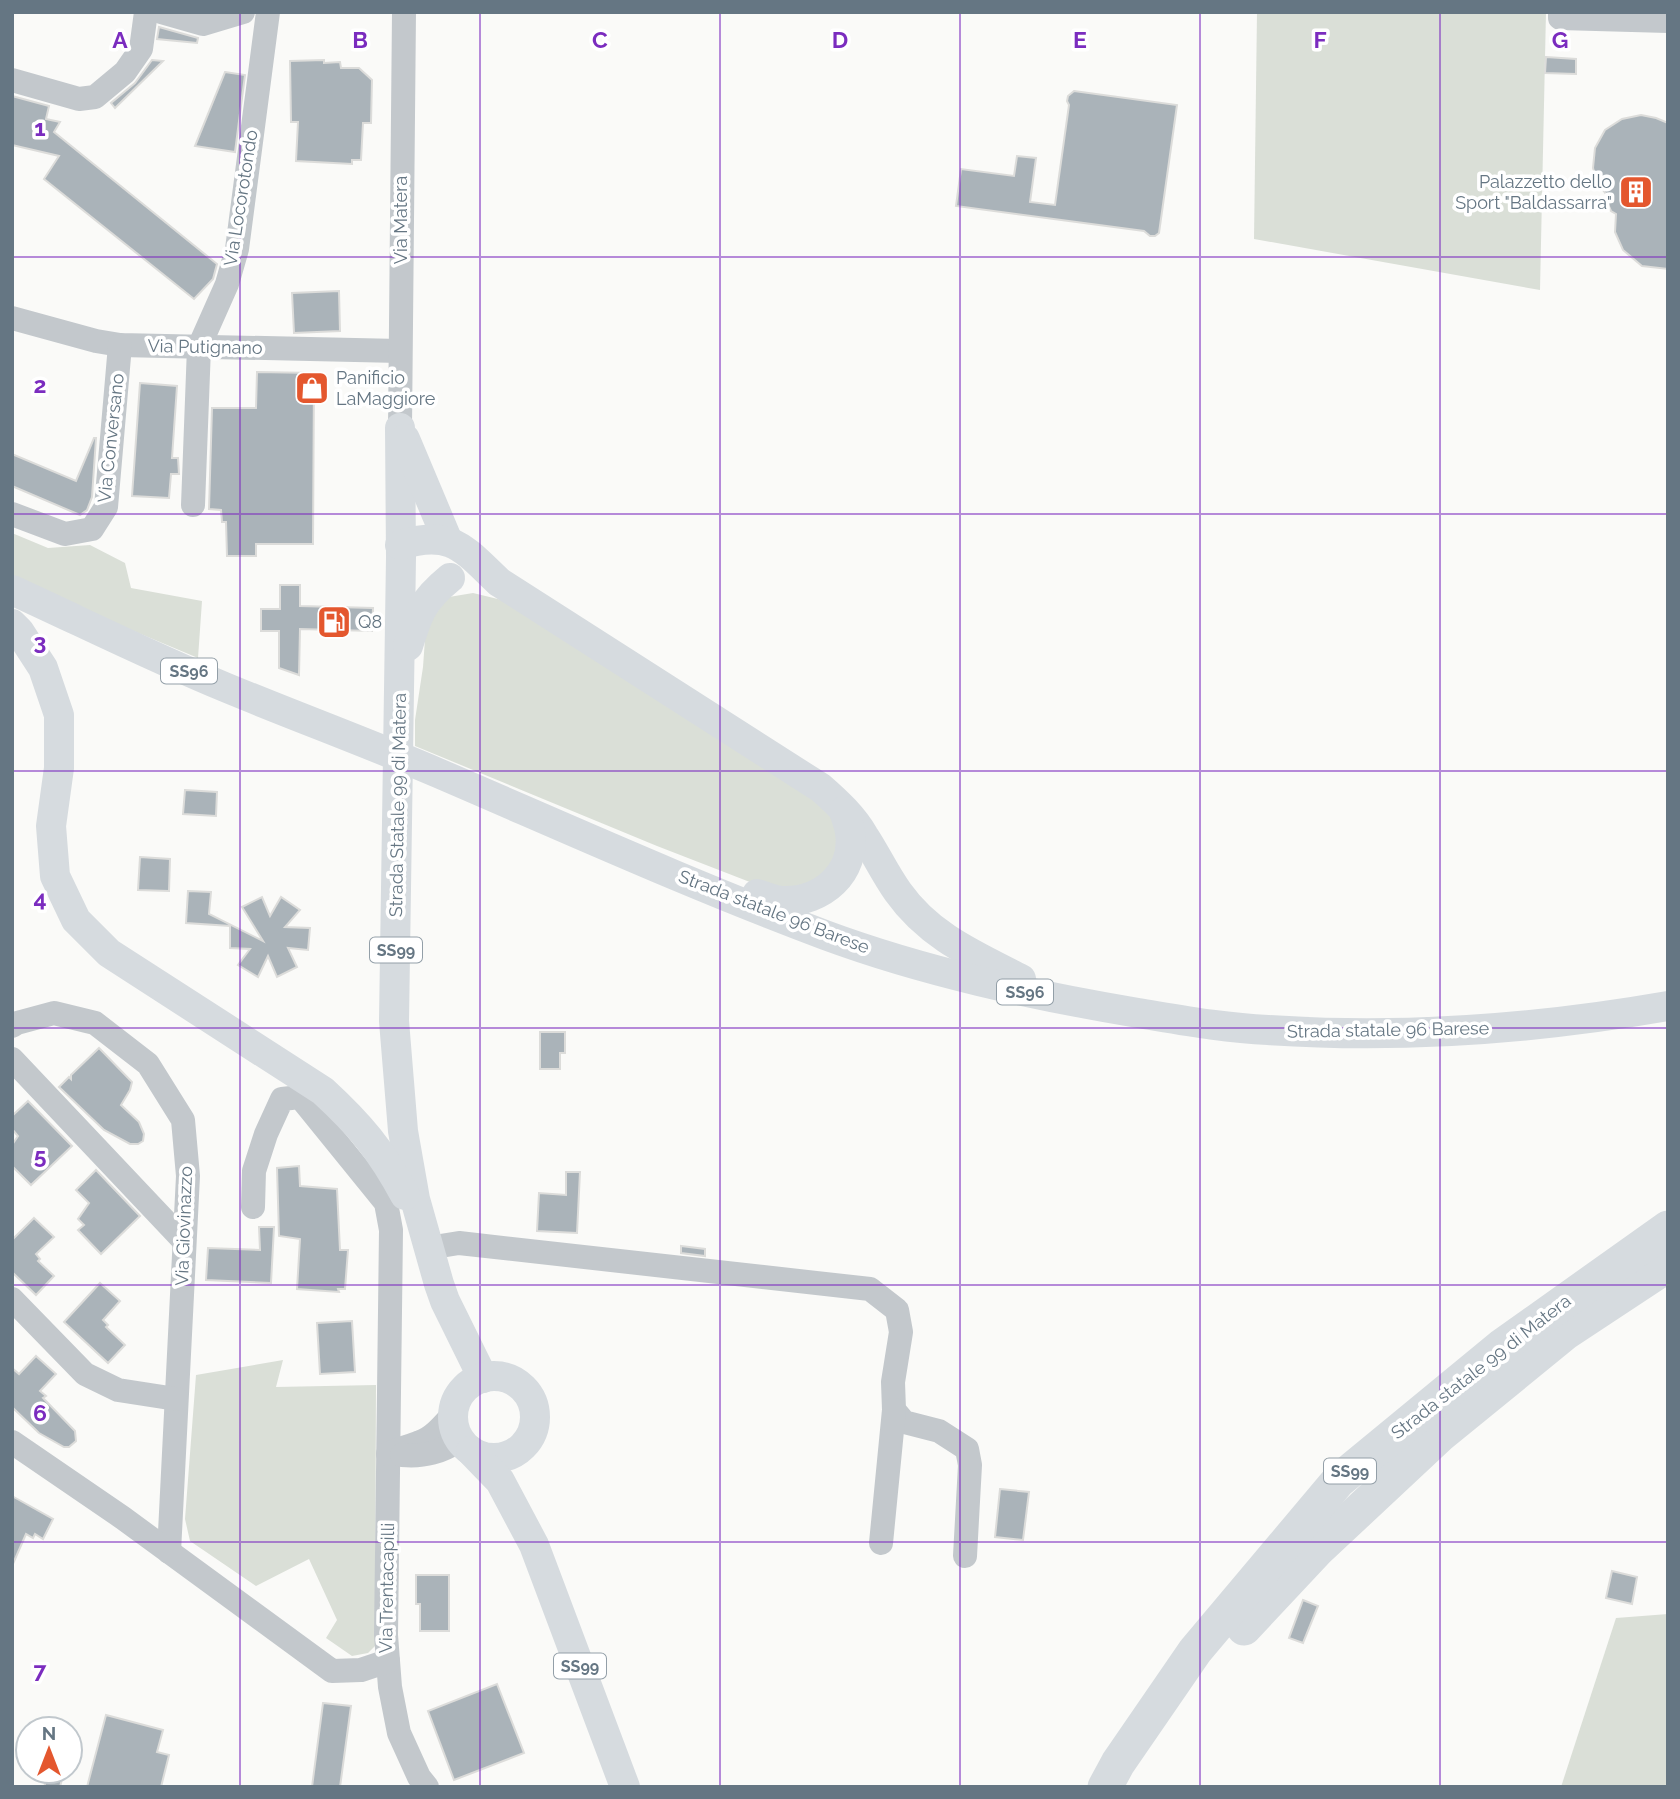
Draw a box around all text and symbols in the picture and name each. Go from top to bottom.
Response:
text: A [112,26,128,53]
text: B [352,26,368,53]
text: C [592,26,608,53]
text: D [832,26,848,53]
text: E [1073,26,1087,53]
text: F [1313,26,1327,53]
text: G [1552,26,1568,53]
text: 1 [34,114,46,141]
street label: Via Locorotondo [219,128,262,268]
place label: Palazzetto dello Sport "Baldassarra" [1455,171,1612,213]
building icon: Palazzetto dello Sport "Baldassarra" [1617,173,1655,211]
street label: Via Matera [390,176,411,264]
street label: Via Putignano [147,335,263,358]
place label: Panificio LaMaggiore [336,367,436,409]
shop icon: Panificio LaMaggiore [293,369,331,407]
text: 2 [34,371,46,398]
street label: Via Conversano [93,372,128,504]
fuel station icon: Q8 [315,603,353,641]
place label: Q8 [358,611,382,632]
text: 3 [34,628,46,655]
road number: SS96 [161,658,217,684]
street label: Strada Statale 99 di Matera [385,693,410,917]
street label: Strada statale 96 Barese [676,865,873,958]
text: 4 [33,885,47,912]
road number: SS99 [370,938,422,962]
road number: SS96 [997,980,1053,1004]
street label: Strada statale 96 Barese [1287,1017,1490,1042]
text: 5 [34,1142,47,1169]
street label: Via Giovinazzo [171,1165,196,1286]
street label: Strada statale 99 di Matera [1387,1290,1575,1443]
text: 6 [33,1399,47,1426]
road number: SS99 [1324,1458,1376,1484]
street label: Via Trentacapilli [375,1522,398,1654]
road number: SS99 [554,1654,606,1678]
text: 7 [34,1656,47,1683]
north arrow [14,1715,84,1785]
text: N [42,1722,56,1744]

